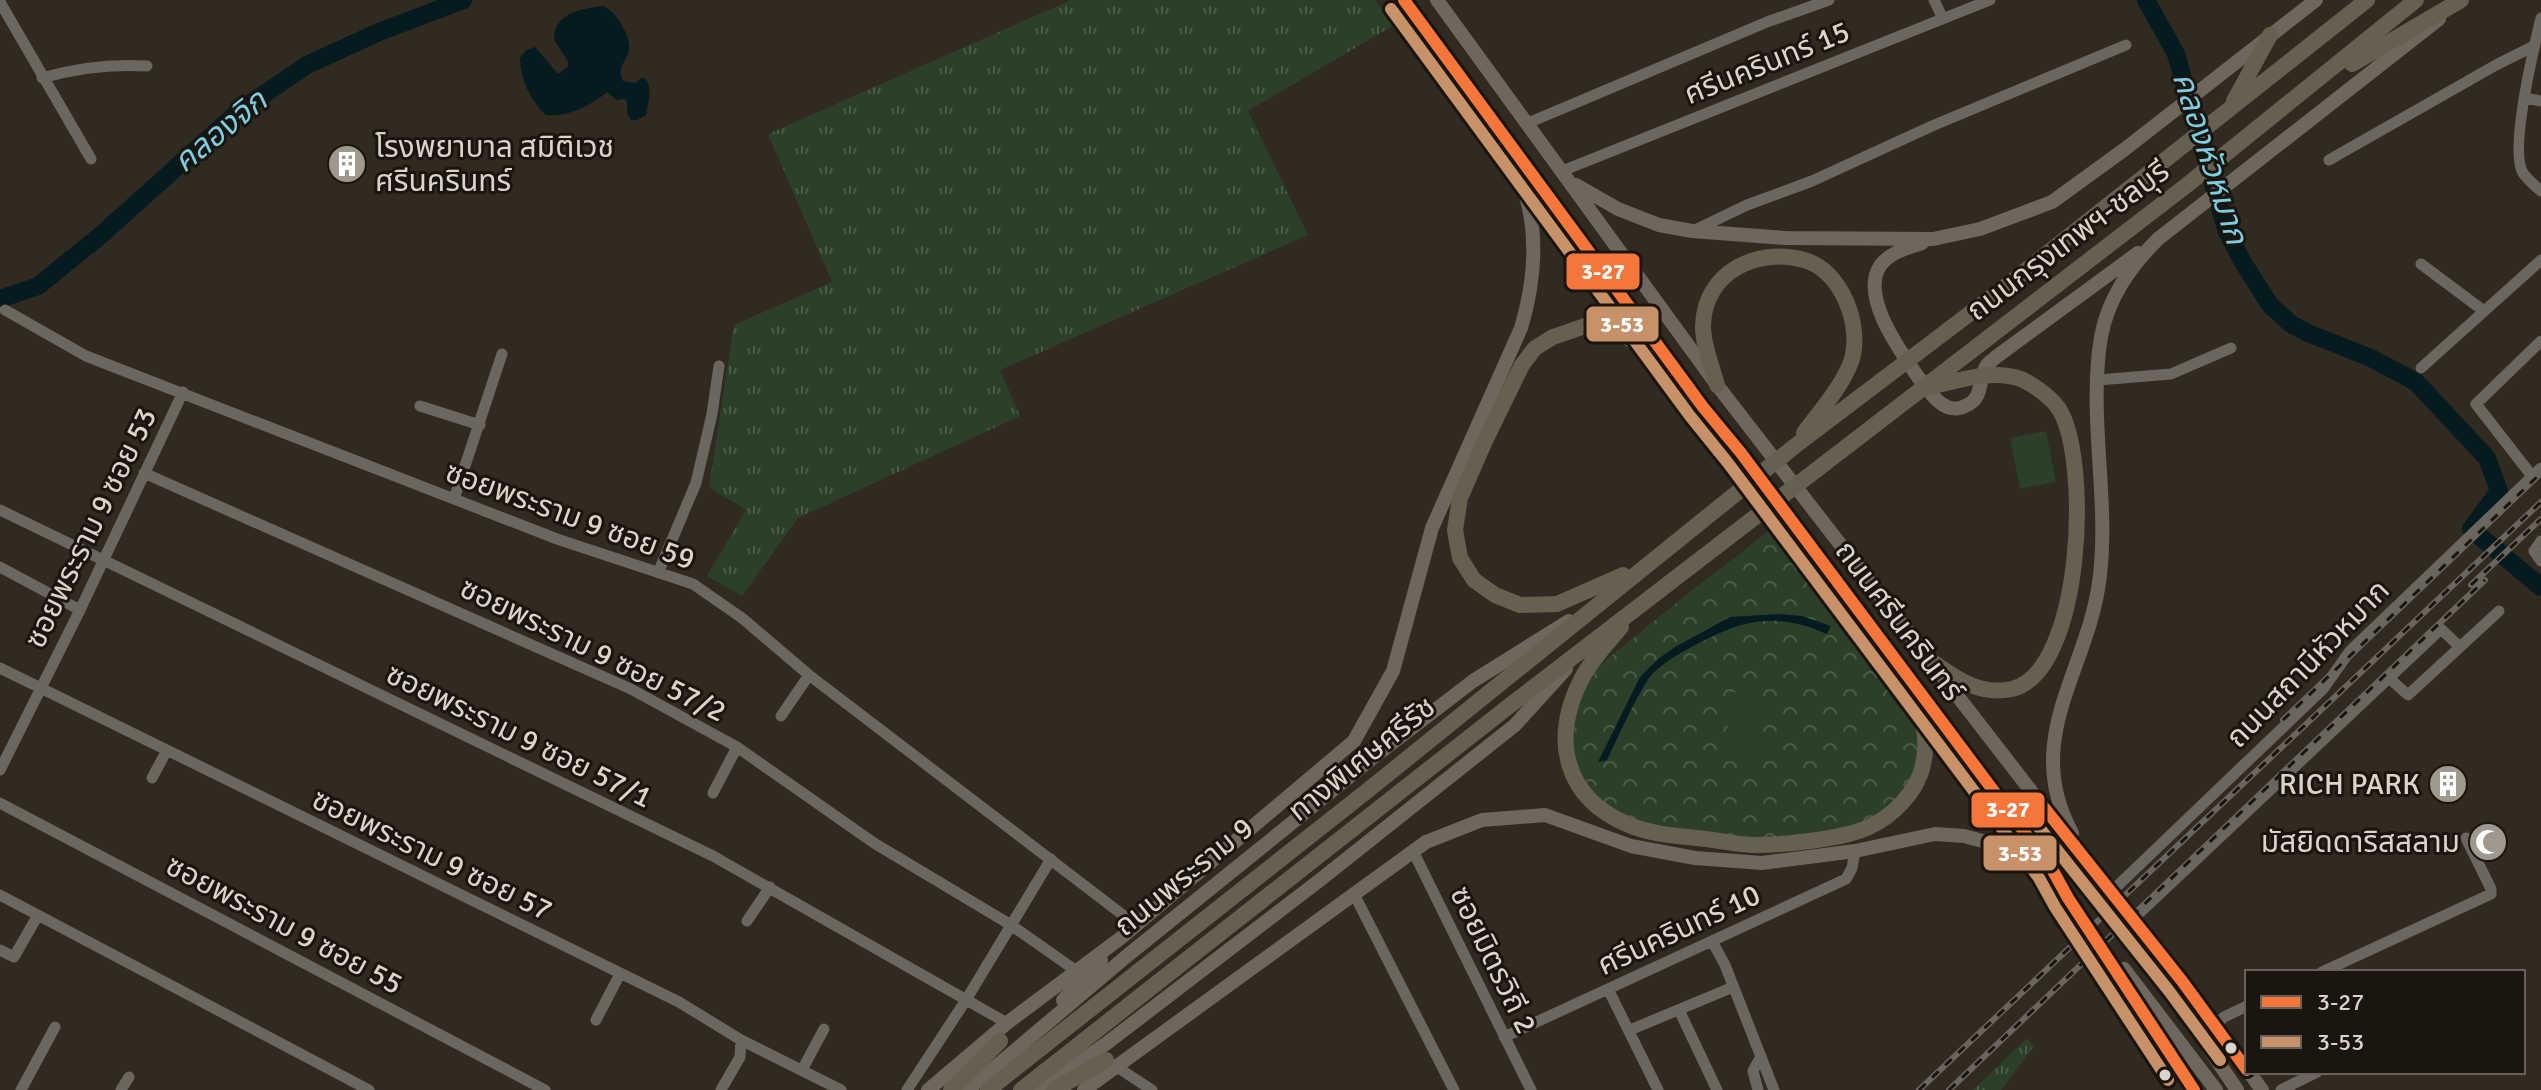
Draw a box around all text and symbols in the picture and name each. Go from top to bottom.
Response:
street label: ศรีนครินทร์ 15 [1679,13,1855,113]
water label: คลองหัวหมาก [2164,67,2257,251]
water label: คลองจิก [165,80,276,181]
place label: โรงพยาบาล สมิติเวช ศรีนครินทร์ [375,129,614,200]
building icon: โรงพยาบาล สมิติเวช ศรีนครินทร์ [326,143,368,185]
street label: ถนนกรุงเทพฯ-ชลบุรี [1959,153,2177,329]
line badge: 3-27 [1565,252,1641,291]
text: 3-27 [1581,258,1625,285]
line badge: 3-53 [1585,305,1660,343]
text: 3-53 [1600,311,1644,338]
street label: ซอยพระราม 9 ซอย 53 [17,402,165,654]
street label: ซอยพระราม 9 ซอย 59 [440,454,700,578]
street label: ถนนศรีนครินทร์ [1827,534,1972,710]
street label: ซอยพระราม 9 ซอย 57/2 [454,569,732,731]
street label: ถนนสถานีหัวหมาก [2219,572,2397,756]
street label: ซอยพระราม 9 ซอย 57/1 [380,655,658,817]
street label: ทางพิเศษศรีรัช [1281,688,1443,830]
building icon: RICH PARK [2427,763,2469,805]
place label: RICH PARK [2279,766,2420,803]
street label: ซอยพระราม 9 ซอย 57 [306,781,558,929]
line badge: 3-27 [1970,791,2046,829]
text: 3-27 [1986,796,2030,823]
street label: ถนนพระราม 9 [1107,810,1261,944]
mosque icon: มัสยิดดาริสสลาม [2467,821,2509,863]
place label: มัสยิดดาริสสลาม [2261,824,2460,861]
line badge: 3-53 [1982,834,2058,872]
text: 3-53 [1998,840,2042,867]
street label: ซอยพระราม 9 ซอย 55 [159,847,409,1003]
street label: ศรีนครินทร์ 10 [1592,876,1766,984]
street label: ซอยมิตรวิถี 2 [1441,880,1545,1040]
legend [2245,970,2525,1074]
text: 3-27 [2317,987,2364,1017]
text: 3-53 [2317,1027,2364,1057]
unlabelled marker [2223,1040,2239,1056]
unlabelled marker [2157,1067,2173,1083]

